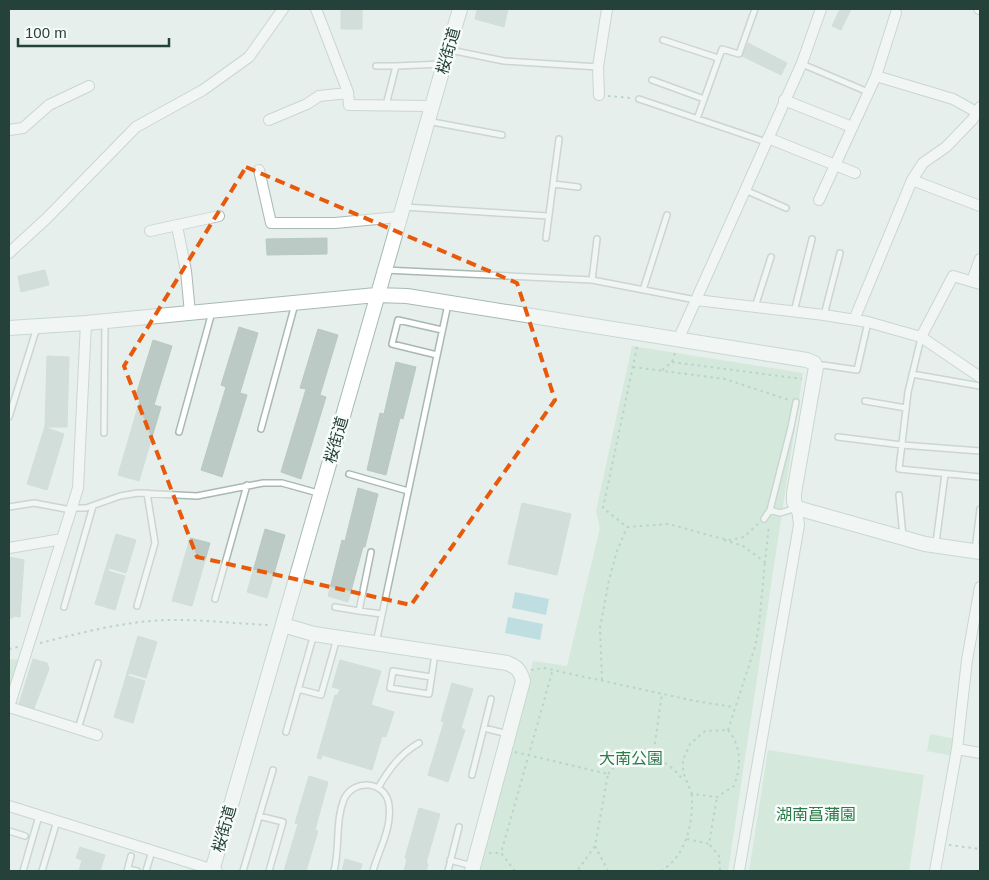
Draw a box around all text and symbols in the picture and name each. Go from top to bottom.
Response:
scale bar [18,15,169,47]
text: 100 m [25,24,67,41]
street label: 桜街道 [433,26,463,76]
street label: 桜街道 [321,415,351,465]
park label: 大南公園 [599,750,663,767]
street label: 桜街道 [209,804,239,854]
park label: 湖南菖蒲園 [776,806,856,823]

